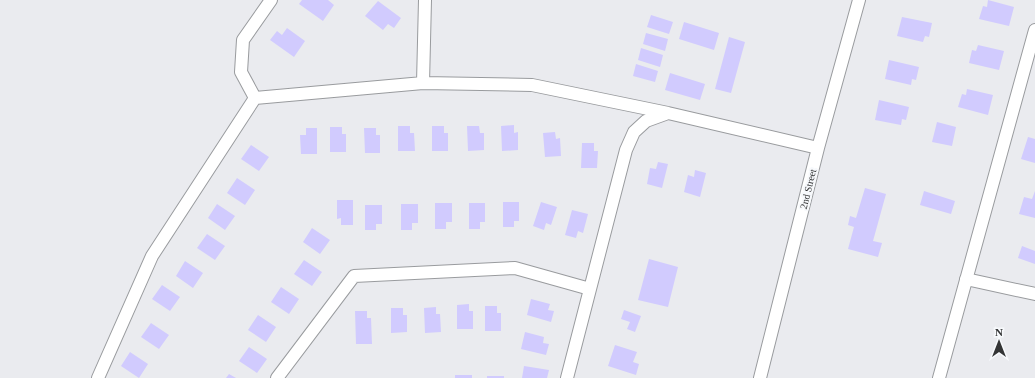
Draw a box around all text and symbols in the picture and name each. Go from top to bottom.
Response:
street label: 2nd Street [798,168,818,210]
north arrow [979,322,1019,362]
text: N [995,326,1003,338]

